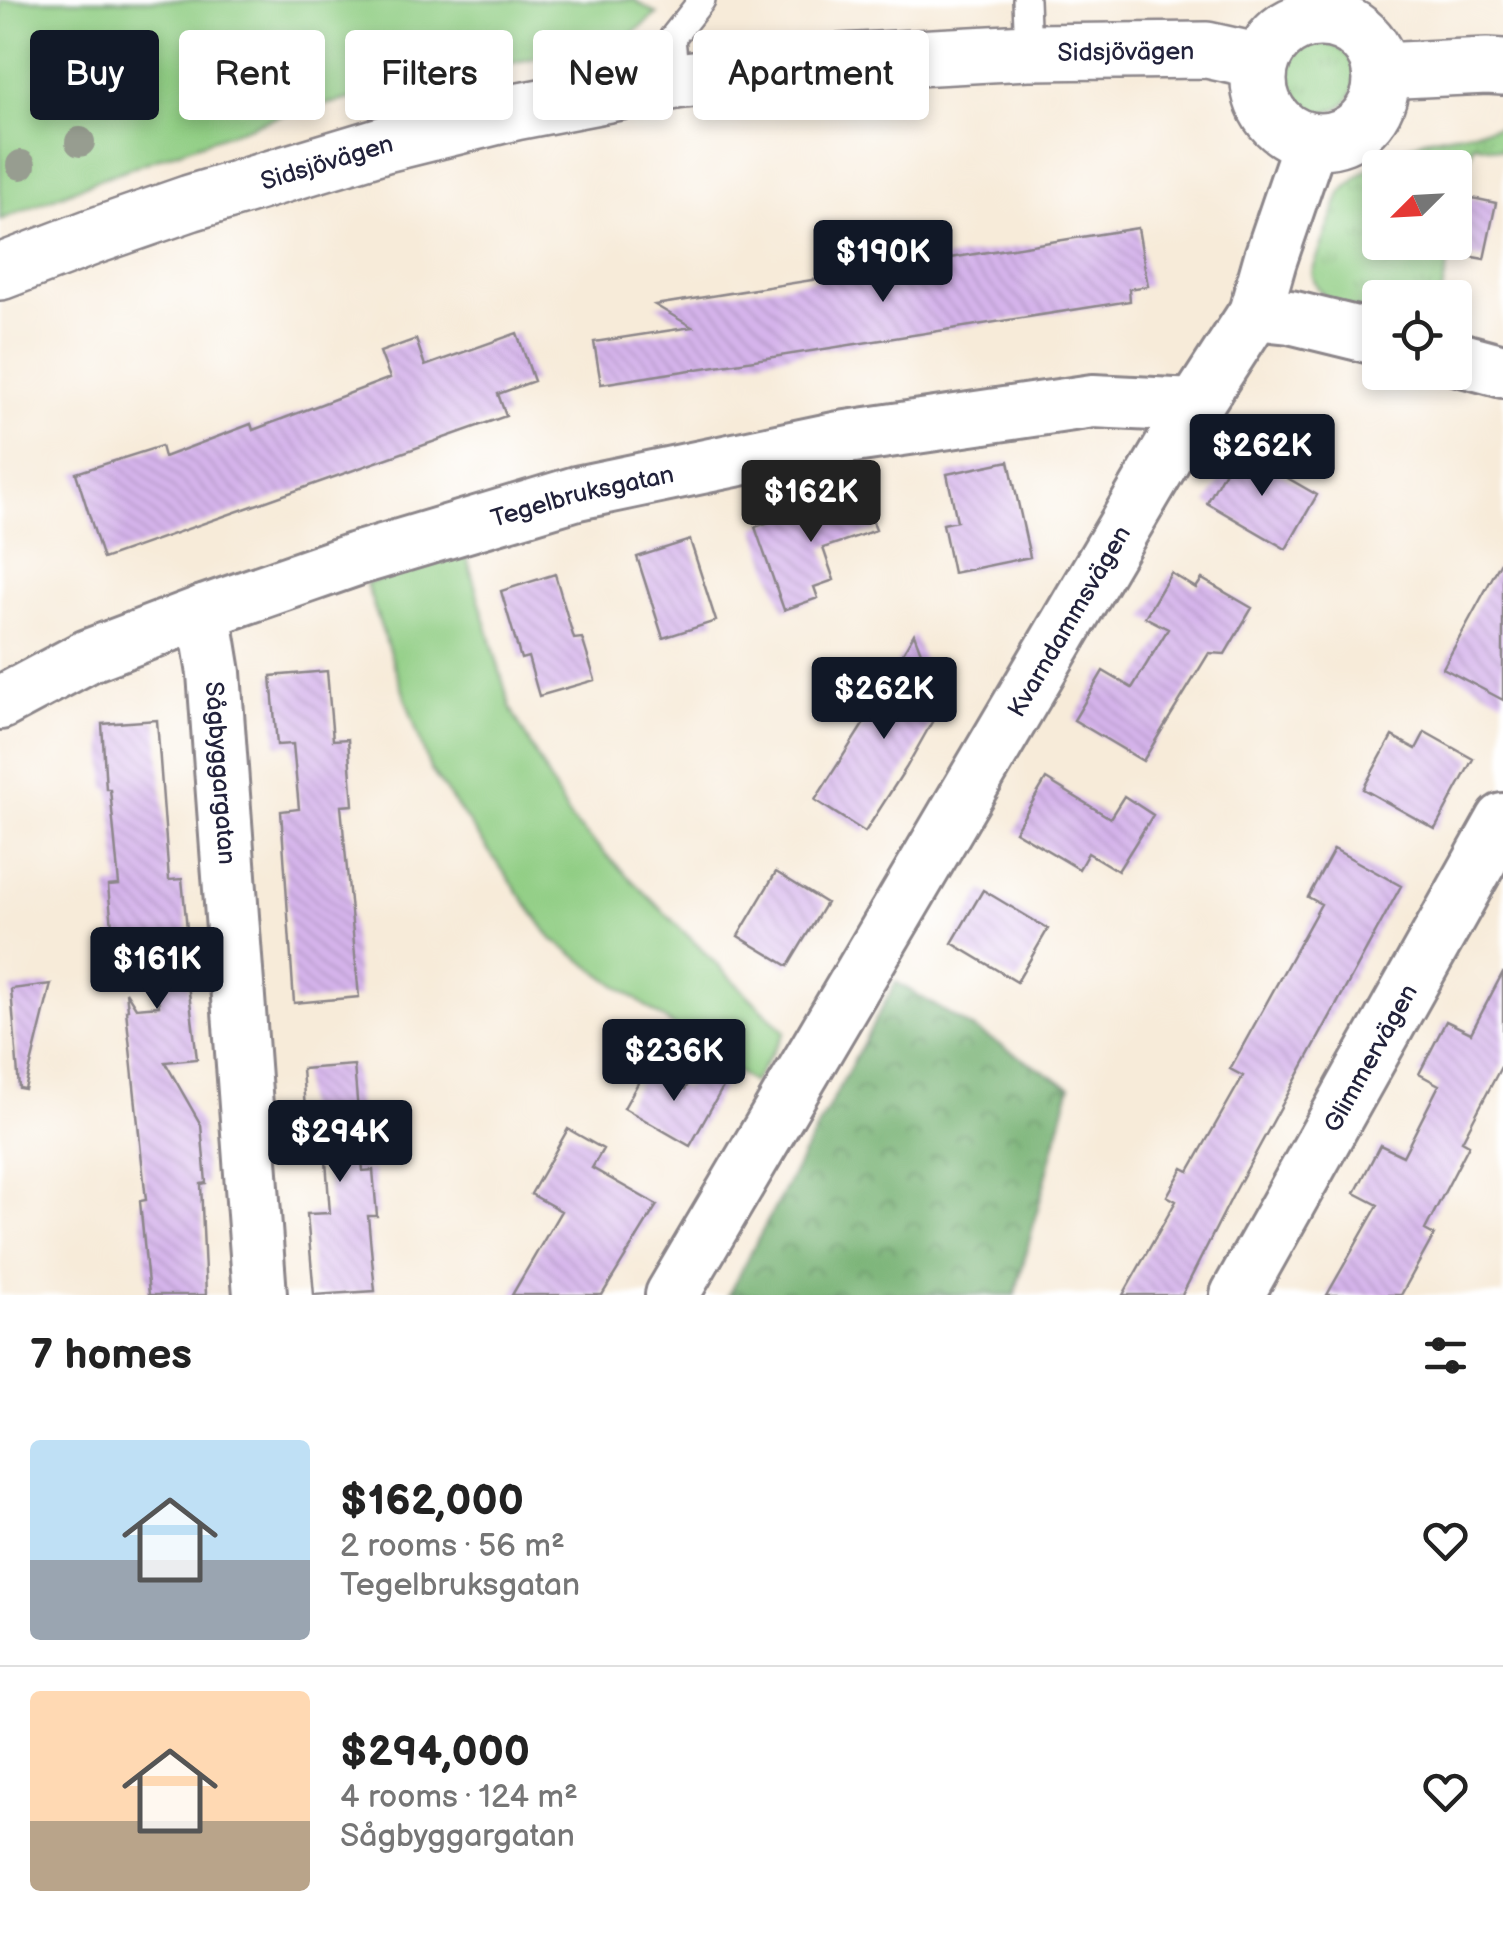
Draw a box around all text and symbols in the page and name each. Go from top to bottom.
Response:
chip: Buy [30,30,159,120]
chip: Rent [179,30,325,120]
chip: Filters [345,30,513,120]
chip: New [533,30,673,120]
chip: Apartment [693,30,929,120]
street label: Sidsjövägen [1057,36,1195,69]
street label: Sidsjövägen [257,129,396,198]
north arrow [1362,150,1472,260]
map controls [1362,150,1472,390]
pin: $190K [813,220,953,305]
text: $190K [835,233,931,272]
button: locate [1362,280,1472,390]
pin: $262K [1192,414,1332,499]
text: $262K [1212,427,1312,466]
street label: Tegelbruksgatan [487,459,677,535]
pin: $162K [741,460,881,545]
text: $162K [764,473,858,512]
street label: Kvarndammsvägen [1002,520,1138,723]
pin: $262K [814,657,954,742]
text: $262K [834,670,934,709]
street label: Sågbyggargatan [198,680,242,866]
pin: $161K [87,927,227,1012]
text: $161K [112,940,202,979]
street label: Glimmervägen [1317,979,1425,1138]
pin: $236K [604,1019,744,1104]
text: $236K [624,1032,724,1071]
pin: $294K [270,1100,410,1185]
text: $294K [290,1113,390,1152]
icon: filters [1418,1328,1473,1383]
text: 7 homes [30,1330,192,1381]
text: $162,000 [340,1476,524,1527]
icon: home [110,1480,230,1600]
icon: heart [1418,1513,1473,1568]
text: 2 rooms · 56 m² [340,1527,565,1566]
text: Tegelbruksgatan [340,1566,580,1605]
text: $294,000 [340,1727,530,1778]
icon: home [110,1731,230,1851]
icon: heart [1418,1764,1473,1819]
text: 4 rooms · 124 m² [340,1778,578,1817]
text: Sågbyggargatan [340,1817,575,1856]

